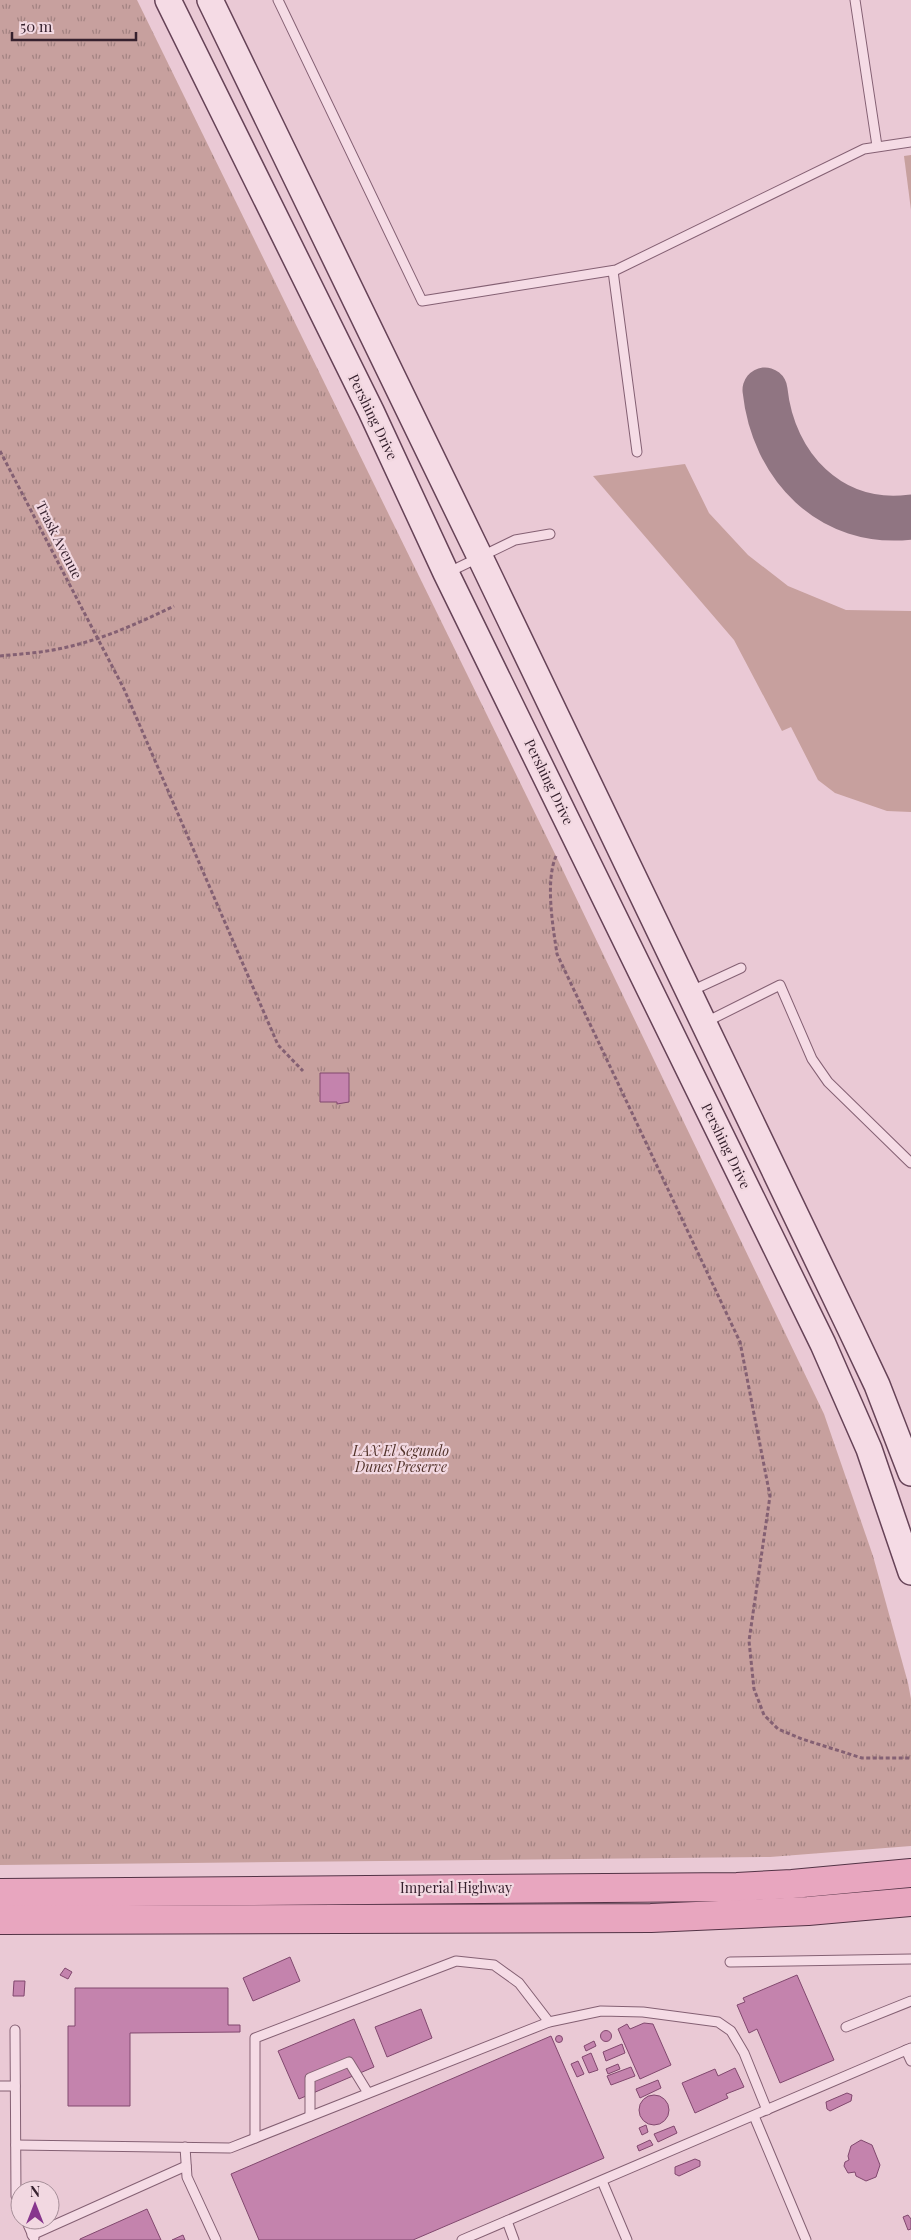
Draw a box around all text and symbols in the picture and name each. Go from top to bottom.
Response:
scale bar [12,10,136,42]
text: 50 m [20,16,53,36]
street label: Pershing Drive [344,371,402,463]
street label: Trask Avenue [32,498,87,582]
street label: Pershing Drive [520,736,578,828]
street label: Pershing Drive [697,1100,755,1192]
park label: LAX El Segundo Dunes Preserve [352,1441,449,1476]
street label: Imperial Highway [400,1878,512,1897]
north arrow [10,2180,60,2230]
text: N [30,2182,40,2201]

